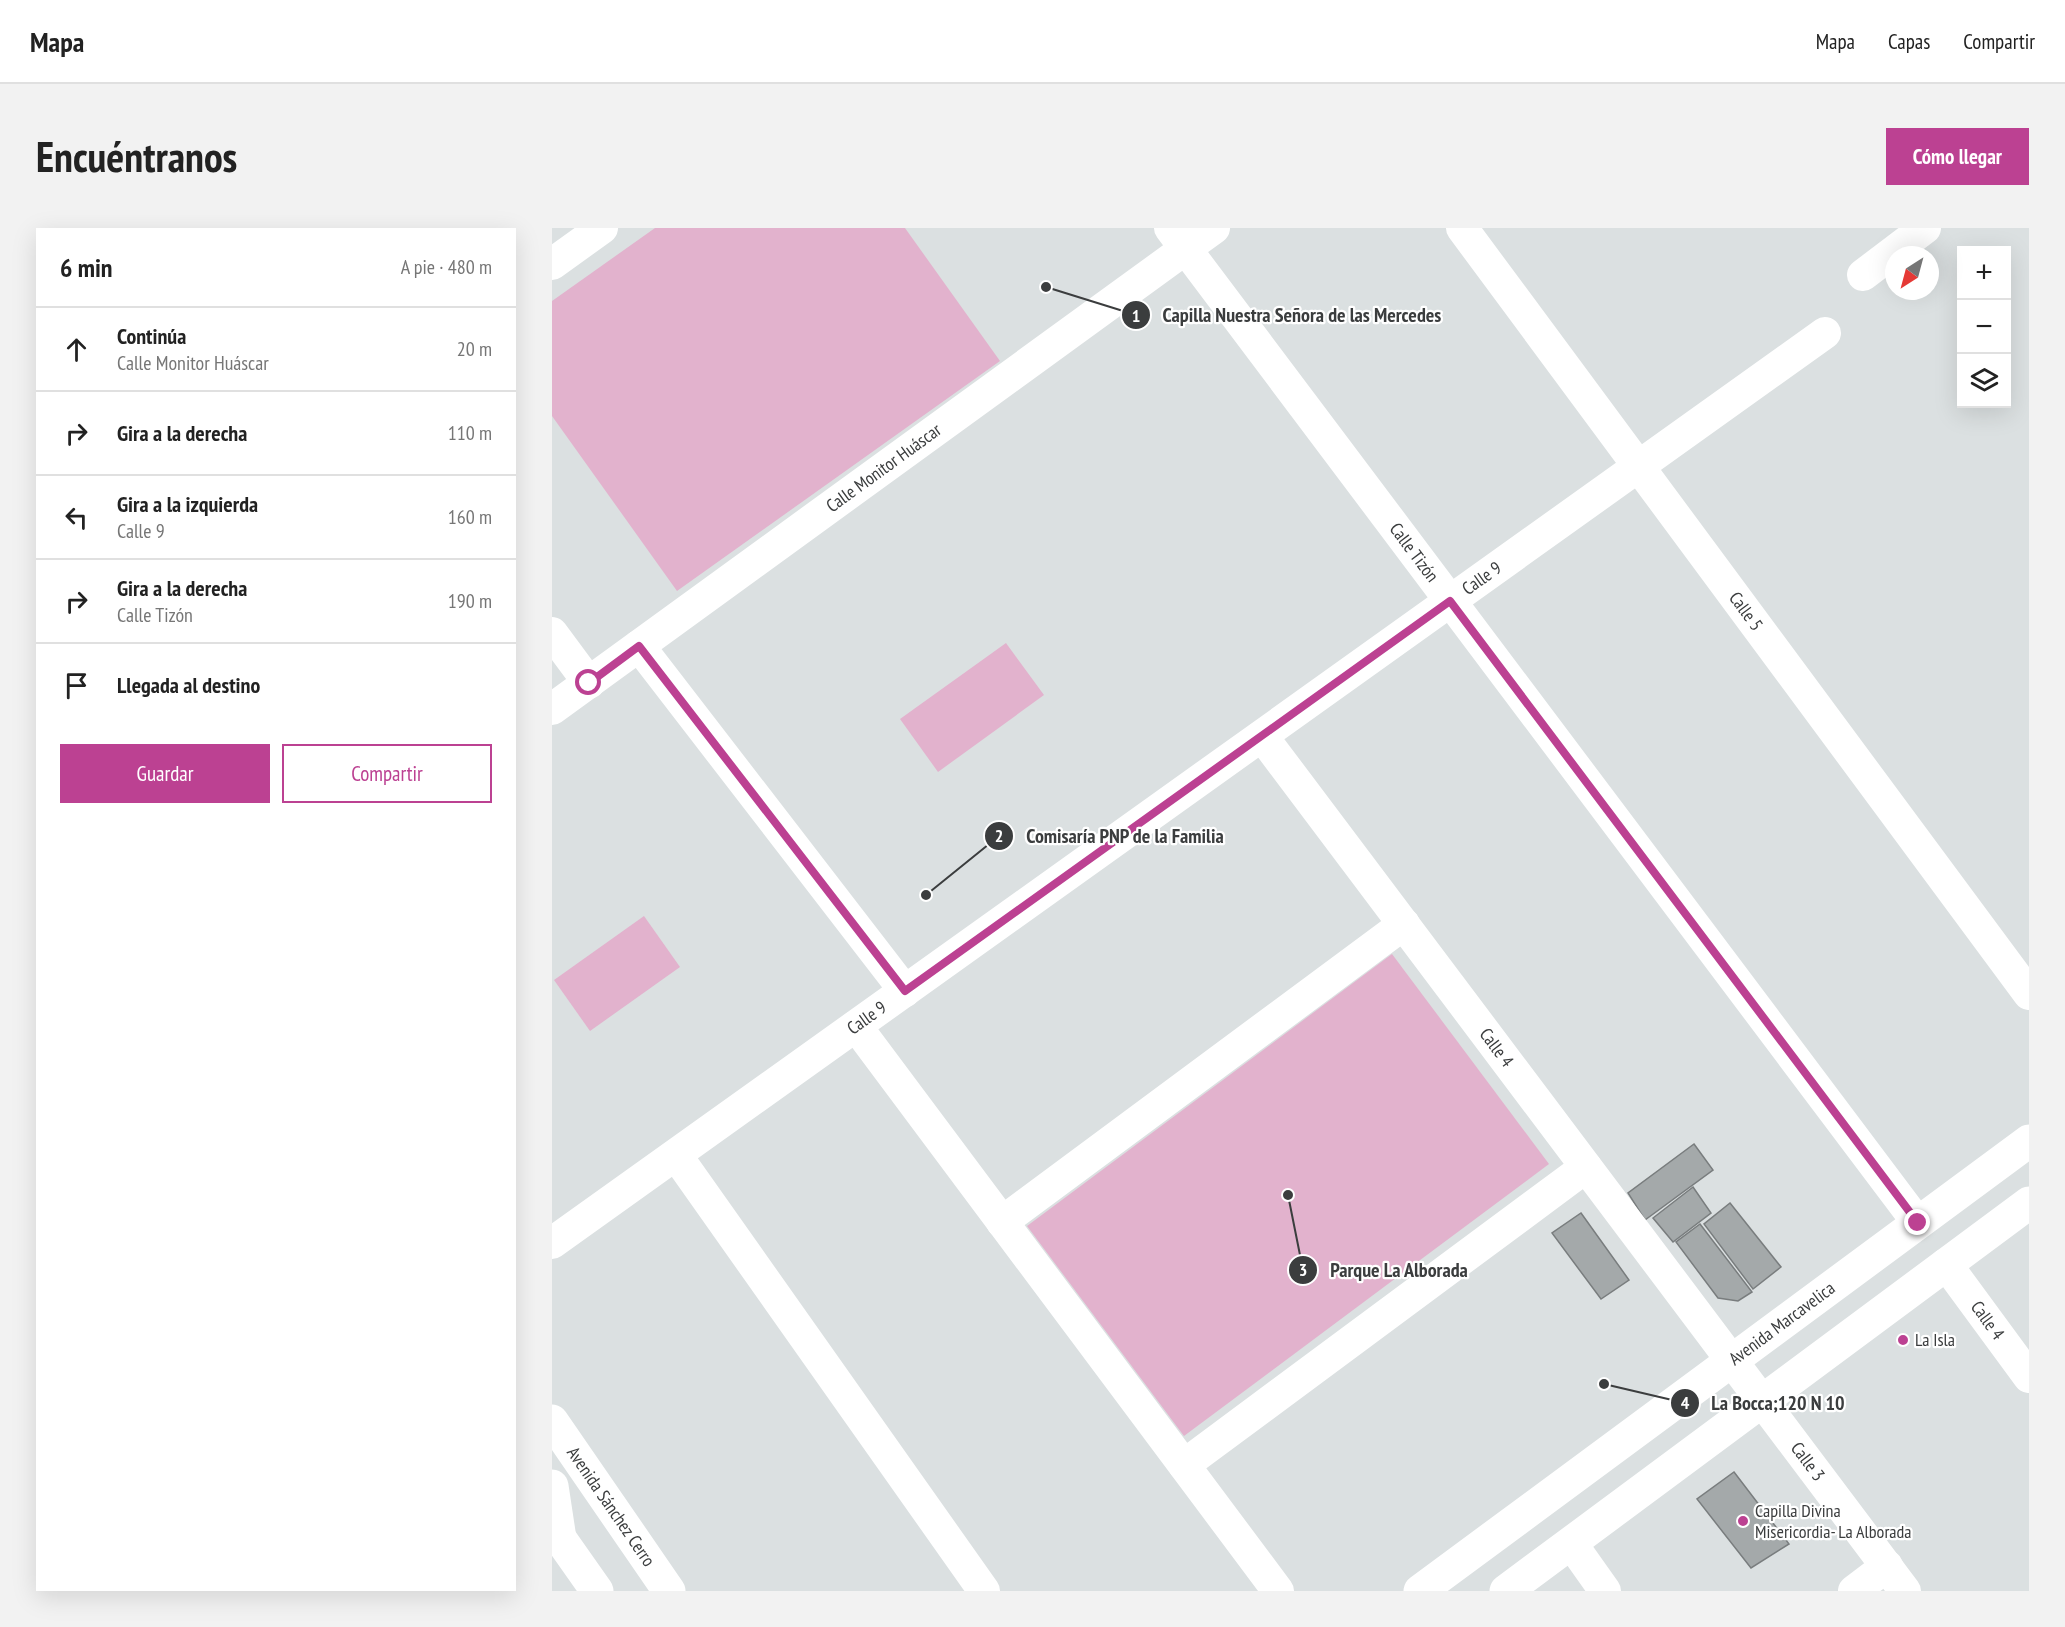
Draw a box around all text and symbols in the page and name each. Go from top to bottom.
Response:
text: Mapa [30,23,84,60]
text: Mapa [1816,28,1855,55]
text: Capas [1888,28,1930,55]
text: Compartir [1963,28,2035,55]
button: Cómo llegar [1886,128,2029,185]
text: Encuéntranos [36,129,237,184]
north arrow [1885,246,1939,300]
map controls [1957,246,2011,408]
button: + [1957,246,2011,300]
text: 6 min [60,251,113,284]
text: A pie · 480 m [401,254,492,280]
callout: Capilla Nuestra Señora de las Mercedes [1121,296,1454,334]
button: − [1957,300,2011,354]
text: Capilla Nuestra Señora de las Mercedes [1163,302,1441,328]
text: 1 [1132,304,1140,327]
text: Continúa [117,322,186,350]
icon: ahead [60,333,93,366]
text: 20 m [457,336,492,362]
text: Calle Monitor Huáscar [117,350,269,376]
button: layers [1957,354,2011,408]
icon: right [60,417,93,450]
street label: Calle Monitor Huáscar [821,418,945,517]
text: Gira a la derecha [117,419,247,447]
text: 110 m [448,420,492,446]
text: Gira a la izquierda [117,490,258,518]
icon: left [60,501,93,534]
text: 160 m [448,504,492,530]
text: Calle 9 [117,518,165,544]
street label: Calle Tizón [1385,518,1444,586]
street label: Calle 9 [1457,556,1506,600]
text: Gira a la derecha [117,574,247,602]
icon: right [60,585,93,618]
street label: Calle 5 [1724,587,1768,635]
text: 190 m [448,588,492,614]
text: Calle Tizón [117,602,193,628]
icon: arrive [60,669,93,702]
route start [575,669,601,695]
text: Llegada al destino [117,671,260,699]
button: Guardar [60,744,270,803]
button: Compartir [282,744,492,803]
callout: Comisaría PNP de la Familia [984,817,1236,855]
text: Comisaría PNP de la Familia [1026,823,1224,849]
text: 2 [995,824,1003,847]
street label: Calle 9 [842,996,891,1039]
street label: Calle 4 [1475,1023,1519,1071]
route end [1904,1209,1930,1235]
callout: Parque La Alborada [1288,1251,1480,1289]
text: Parque La Alborada [1330,1257,1468,1283]
text: 3 [1299,1258,1307,1281]
street label: Avenida Marcavelica [1724,1276,1839,1370]
street label: Calle 4 [1966,1296,2010,1344]
place label: La Isla [1915,1328,1955,1351]
marker: La Isla [1896,1333,1910,1347]
callout: La Bocca;120 N 10 [1670,1384,1857,1422]
text: La Bocca;120 N 10 [1711,1390,1845,1416]
text: 4 [1681,1391,1690,1414]
street label: Calle 3 [1786,1437,1830,1485]
street label: Avenida Sánchez Cerro [562,1442,661,1571]
place label: Capilla Divina Misericordia- La Alborada [1755,1499,1912,1543]
marker: Capilla Divina Misericordia- La Alborada [1736,1514,1750,1528]

